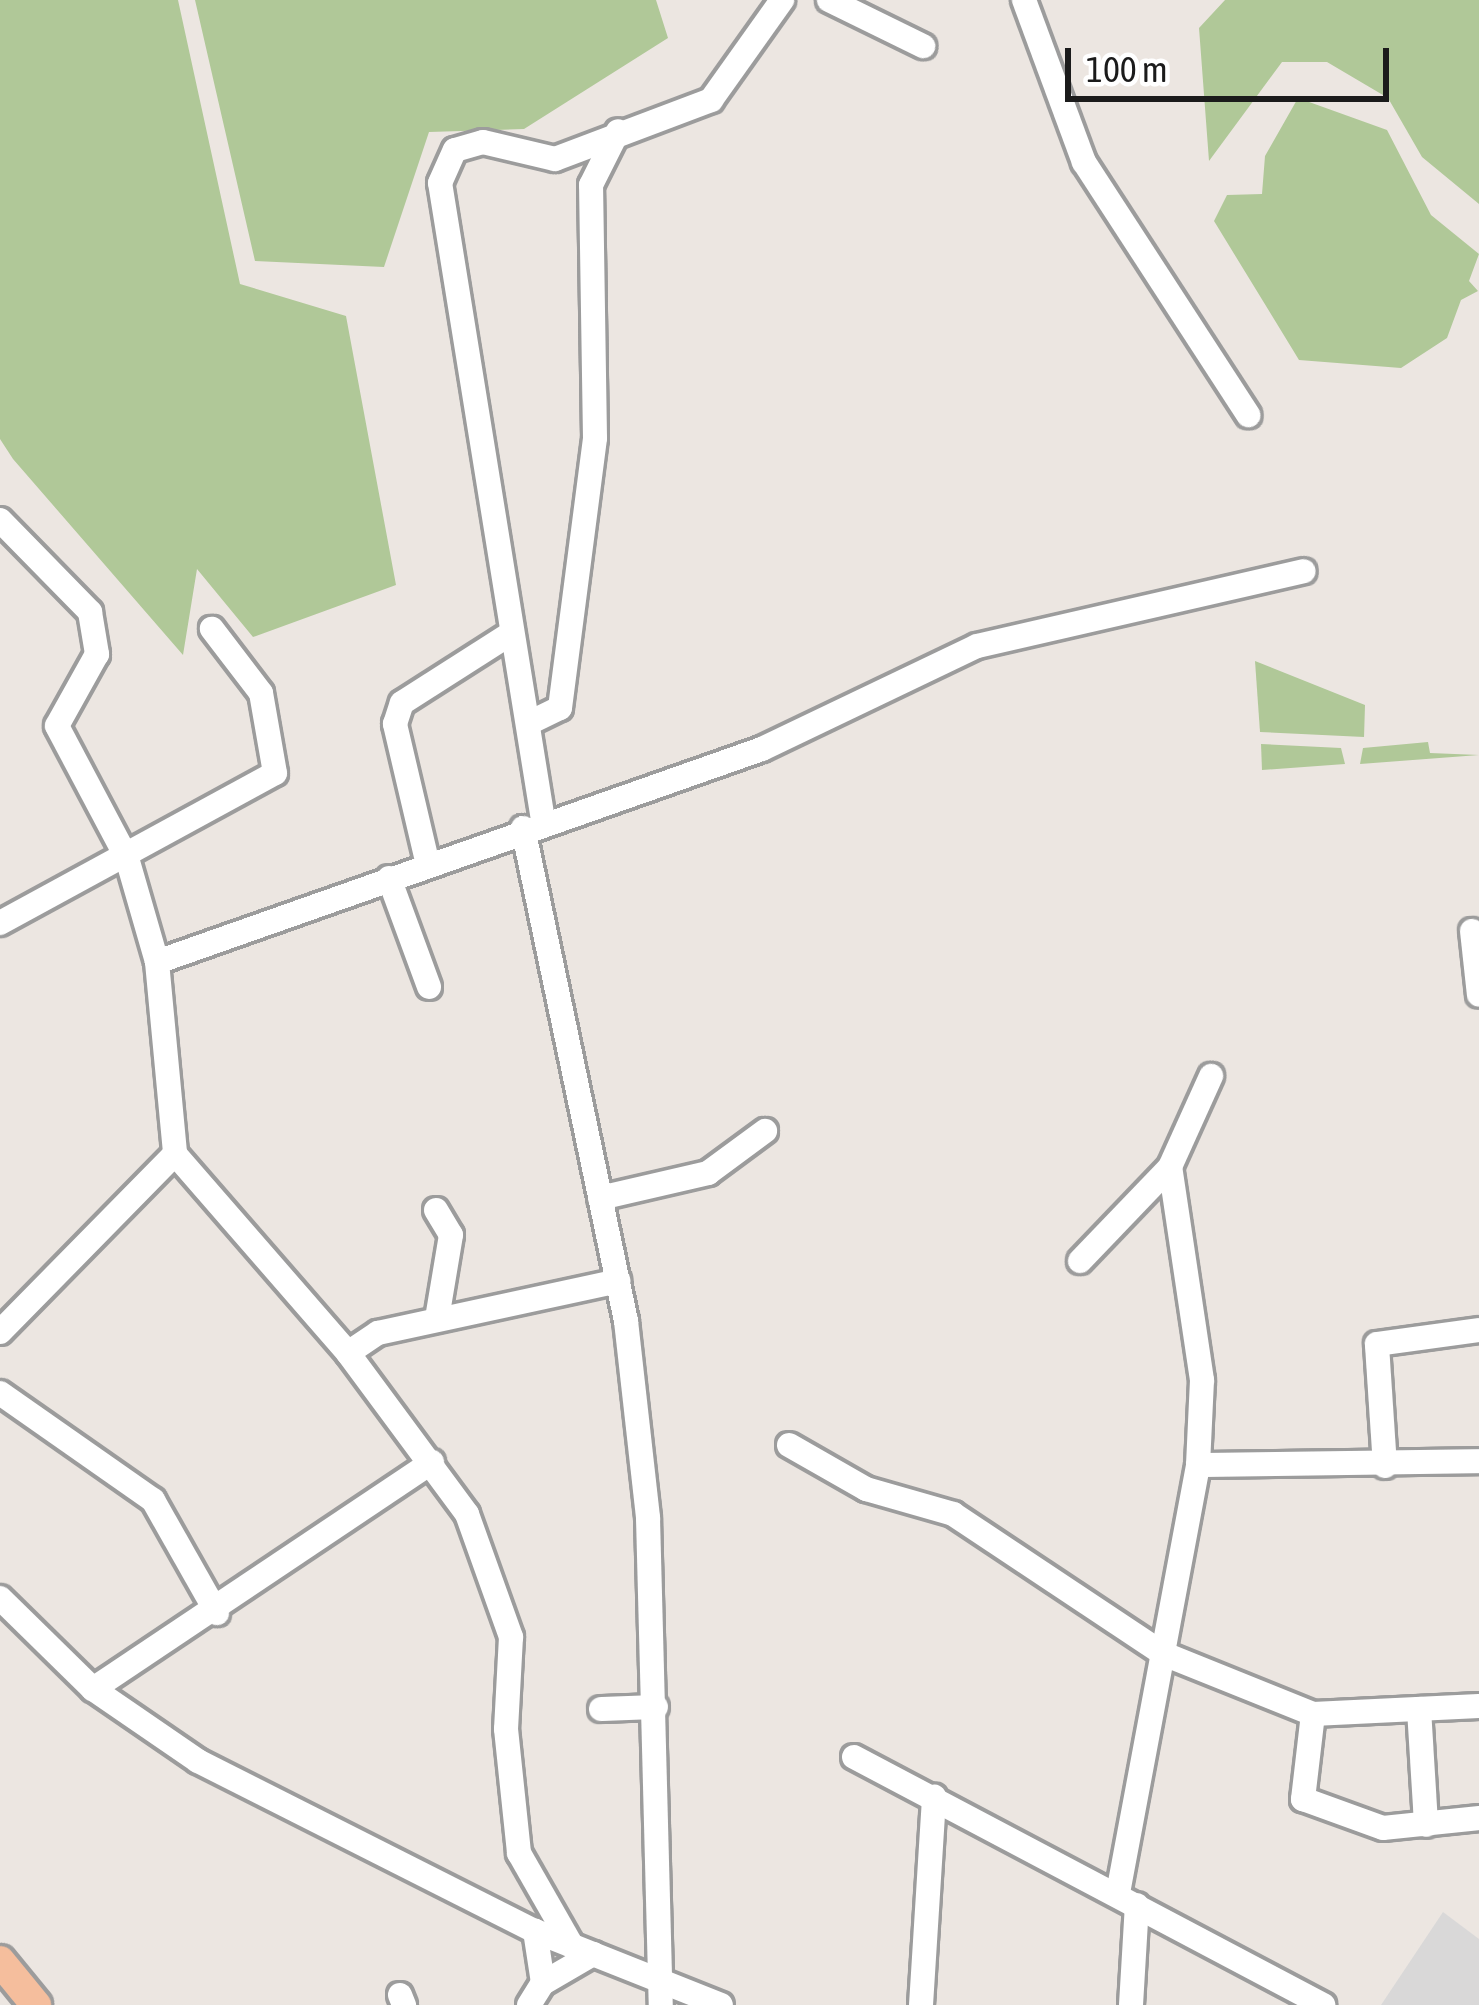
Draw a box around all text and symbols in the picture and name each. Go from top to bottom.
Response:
scale bar [1071,24,1395,98]
text: 100 m [1086,48,1168,90]

